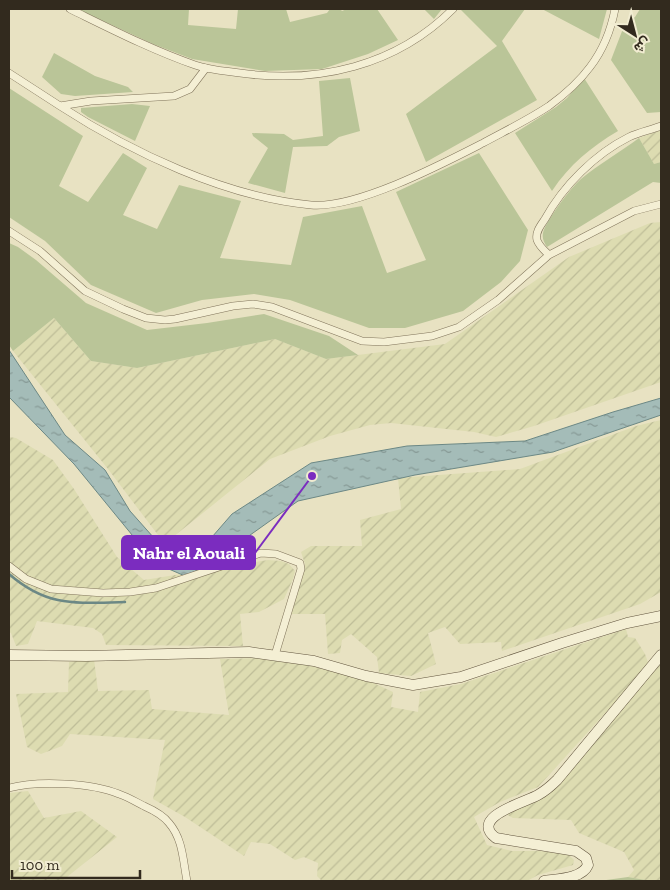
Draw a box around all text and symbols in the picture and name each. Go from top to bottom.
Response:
north arrow [610,10,660,60]
text: ش [630,33,654,57]
callout: Nahr el Aouali [122,536,255,569]
text: Nahr el Aouali [133,542,246,564]
scale bar [12,848,140,880]
text: 100 m [20,856,59,874]

